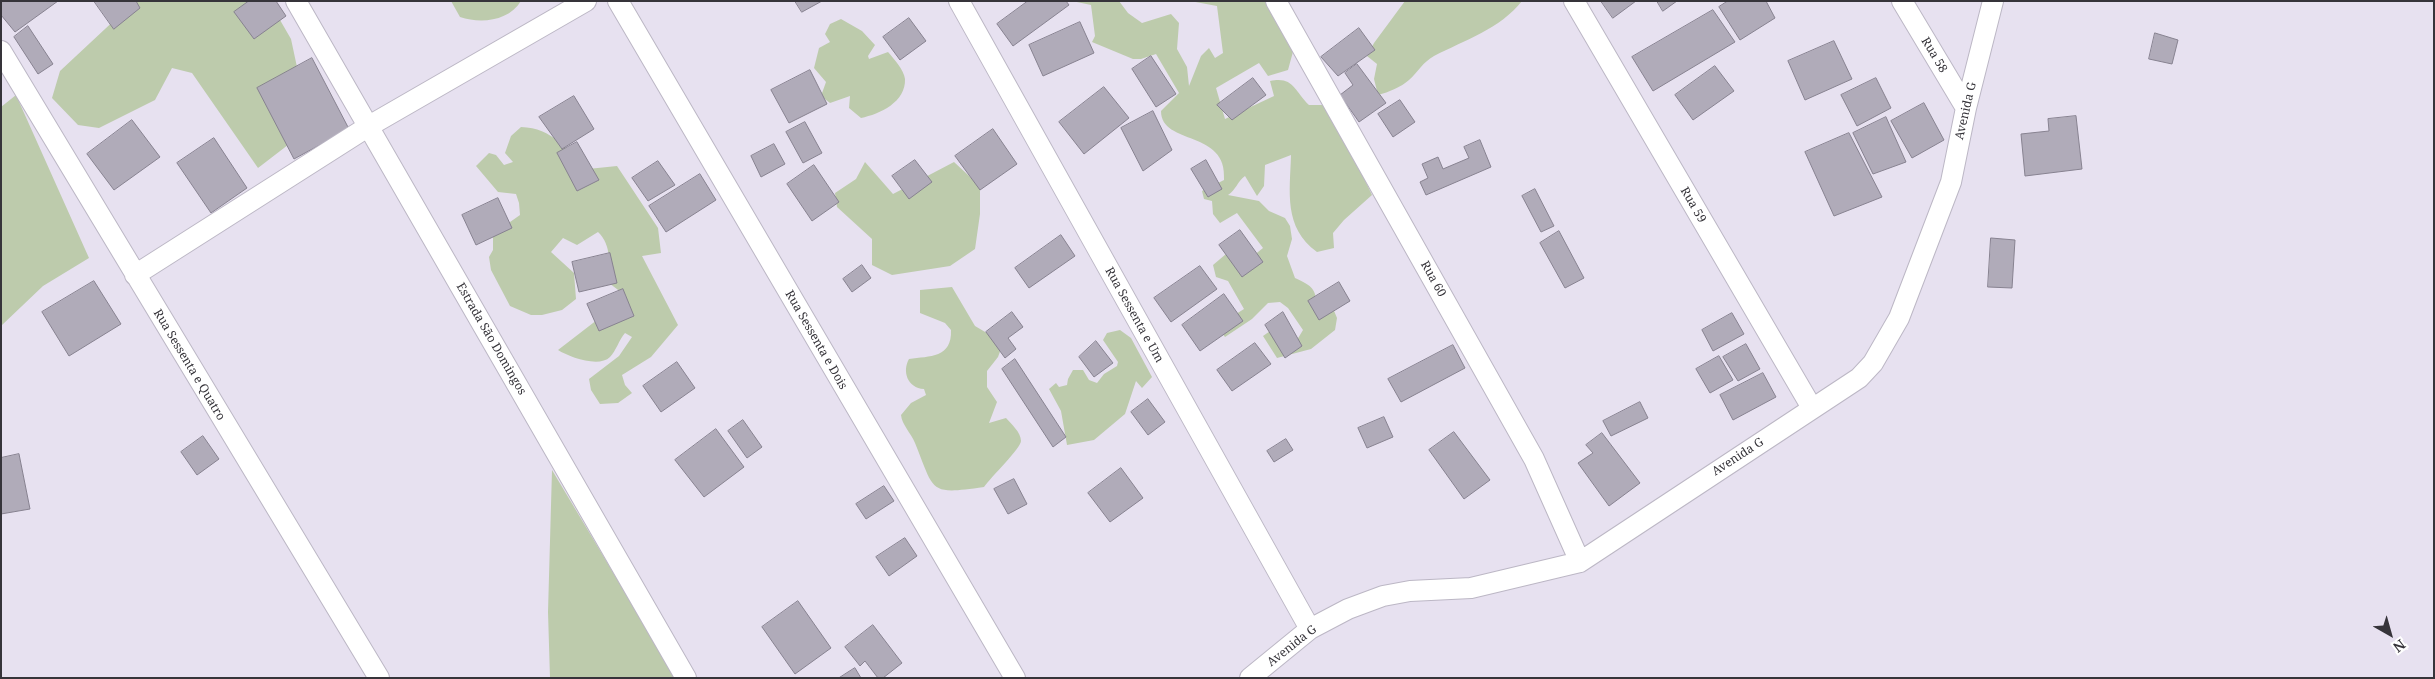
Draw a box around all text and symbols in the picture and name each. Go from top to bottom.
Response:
street label: Rua 58 [1918,35,1950,75]
street label: Avenida G [1952,81,1980,141]
street label: Rua 59 [1677,185,1709,225]
street label: Rua 60 [1417,259,1449,299]
street label: Rua Sessenta e Um [1102,265,1166,365]
street label: Estrada São Domingos [453,280,529,398]
street label: Rua Sessenta e Dois [782,288,850,392]
street label: Rua Sessenta e Quatro [150,307,228,423]
street label: Avenida G [1710,435,1766,479]
north arrow [2365,609,2415,659]
street label: Avenida G [1265,622,1319,670]
text: N [2389,635,2410,657]

